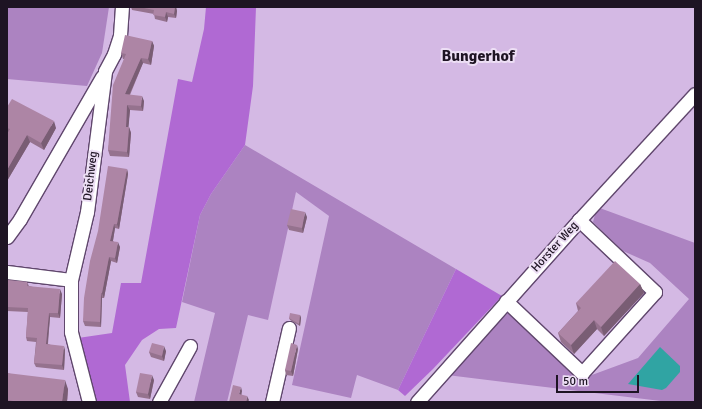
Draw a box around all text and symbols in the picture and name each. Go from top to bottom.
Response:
district label: Bungerhof [441,46,515,66]
street label: Deichweg [81,150,101,202]
street label: Horster Weg [528,219,582,275]
scale bar [558,367,641,393]
text: 50 m [563,374,588,389]

